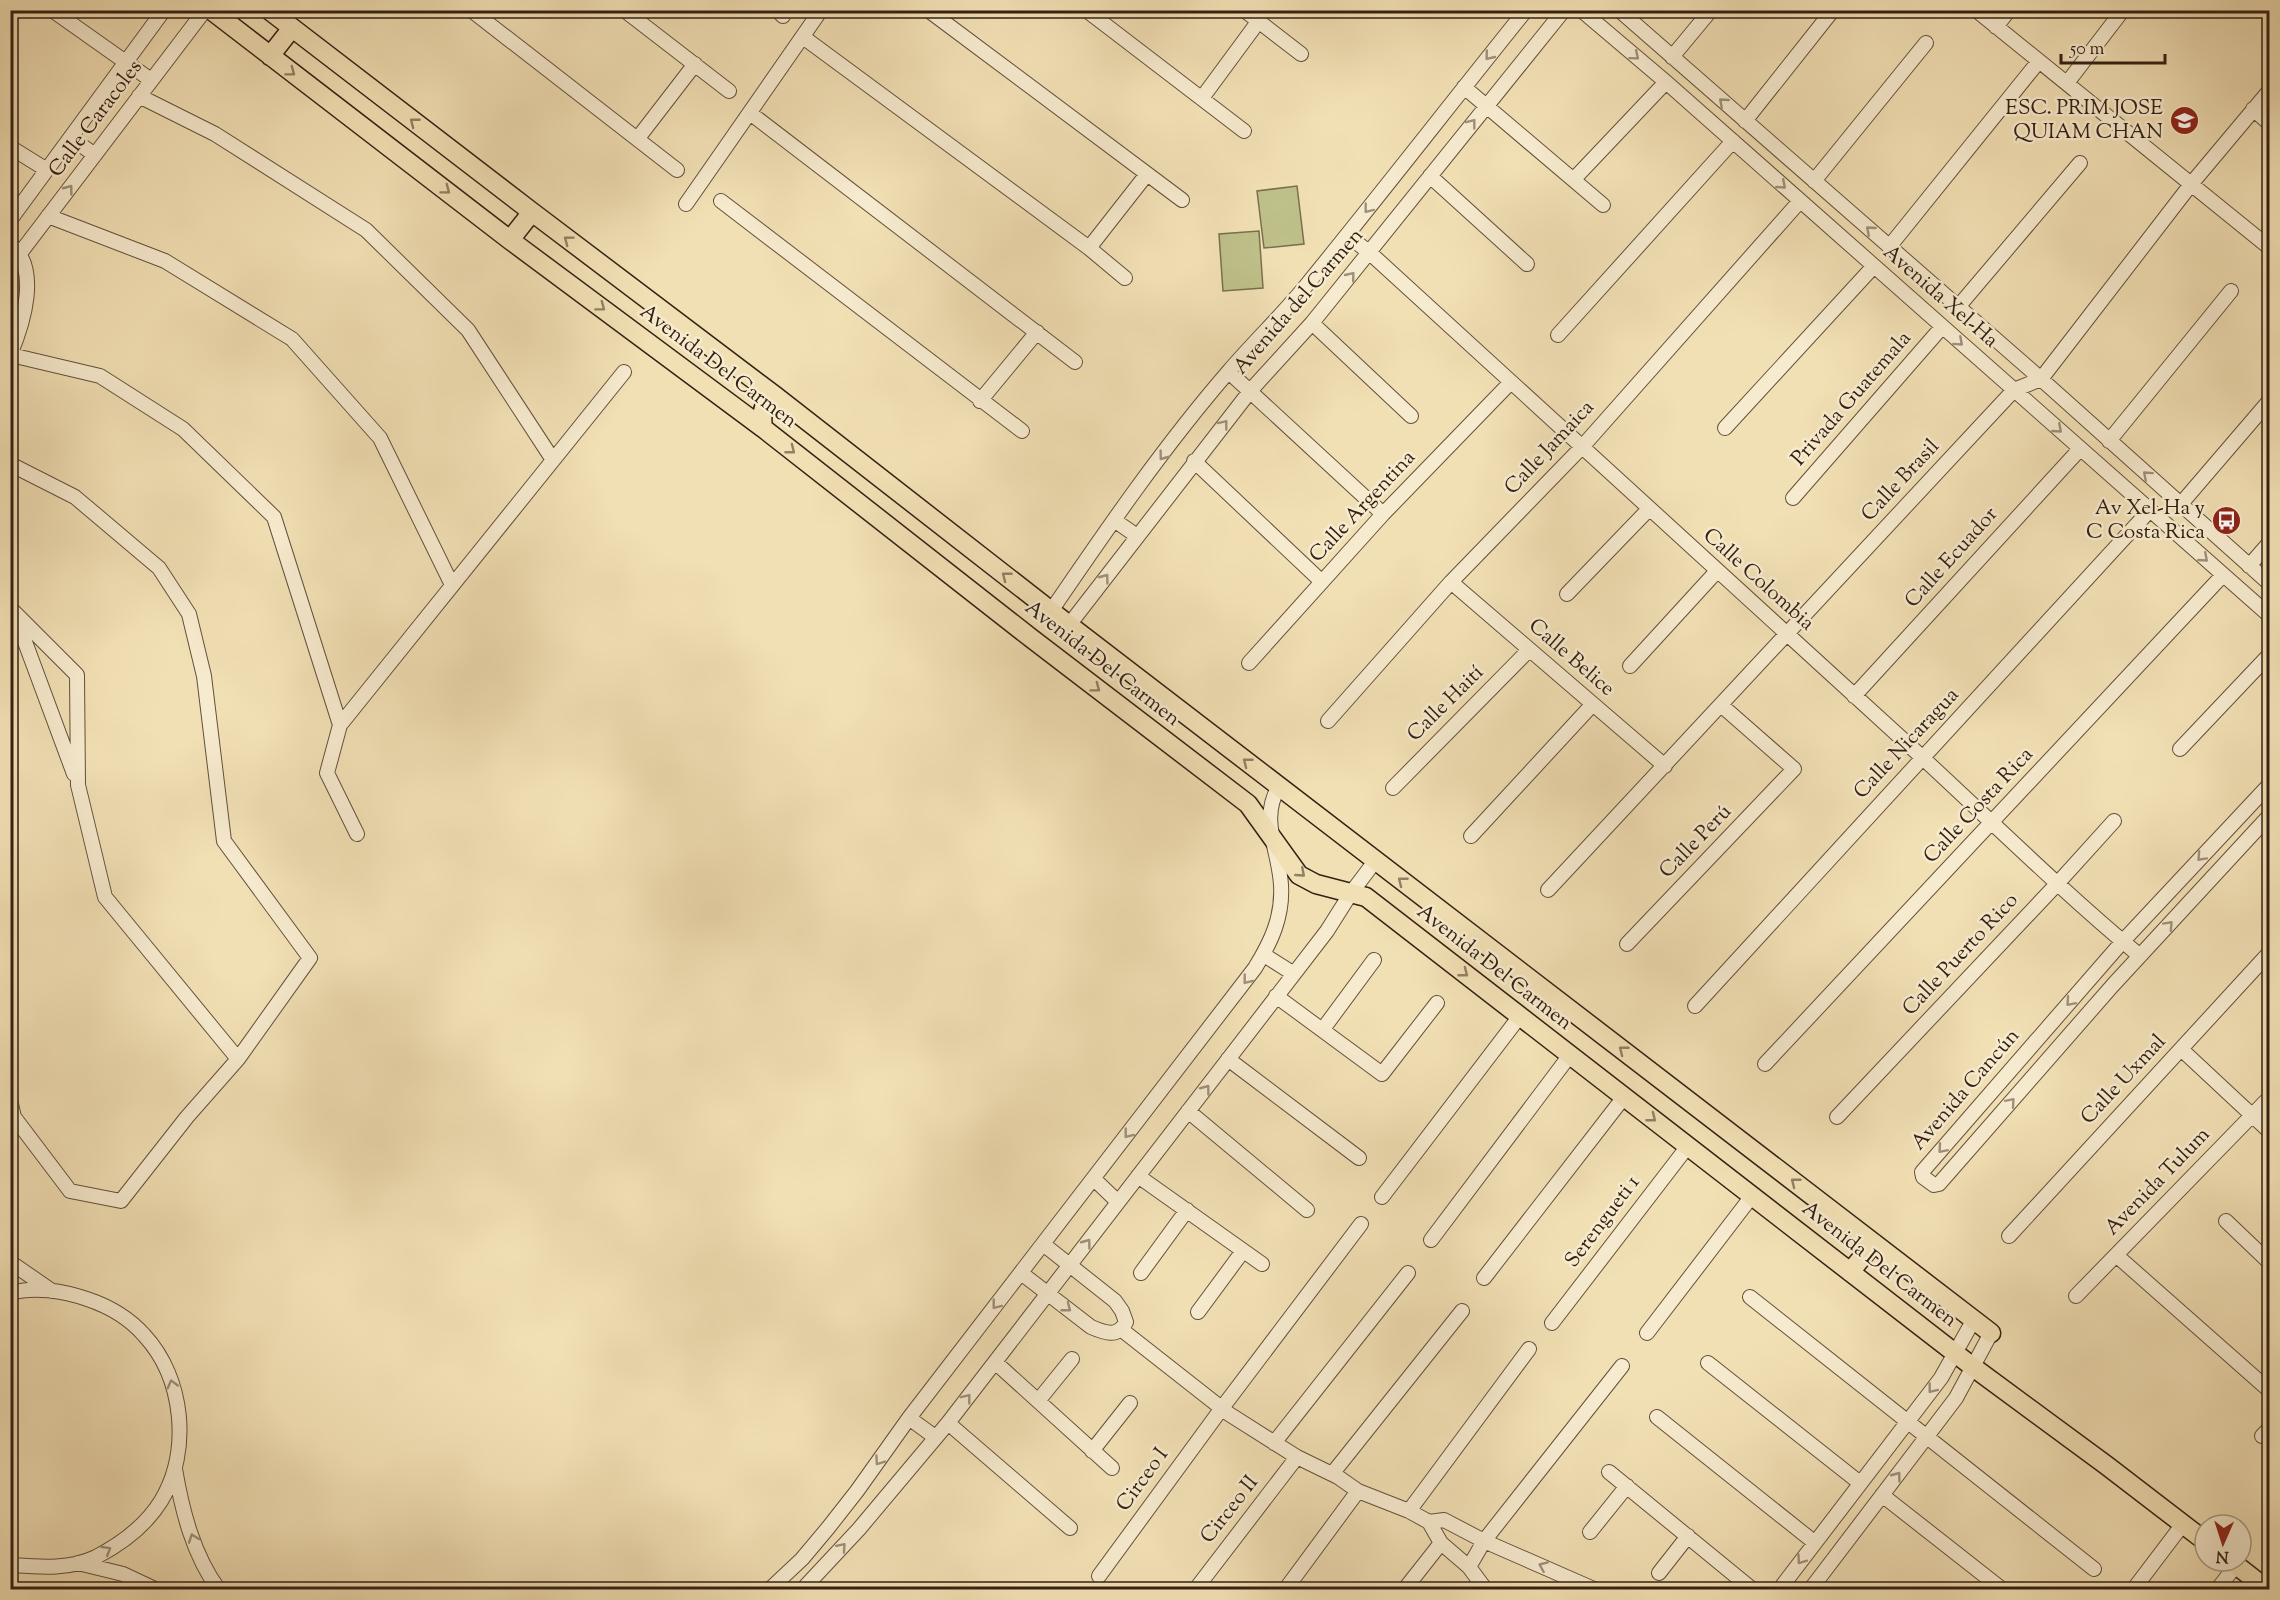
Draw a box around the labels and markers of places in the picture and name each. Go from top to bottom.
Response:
place label: ESC. PRIM JOSE QUIAM CHAN [2005,94,2163,148]
school or university icon: ESC. PRIM JOSE QUIAM CHAN [2168,105,2200,137]
place label: Av Xel-Ha y C Costa Rica [2086,494,2206,548]
bus stop icon: Av Xel-Ha y C Costa Rica [2210,505,2242,537]

